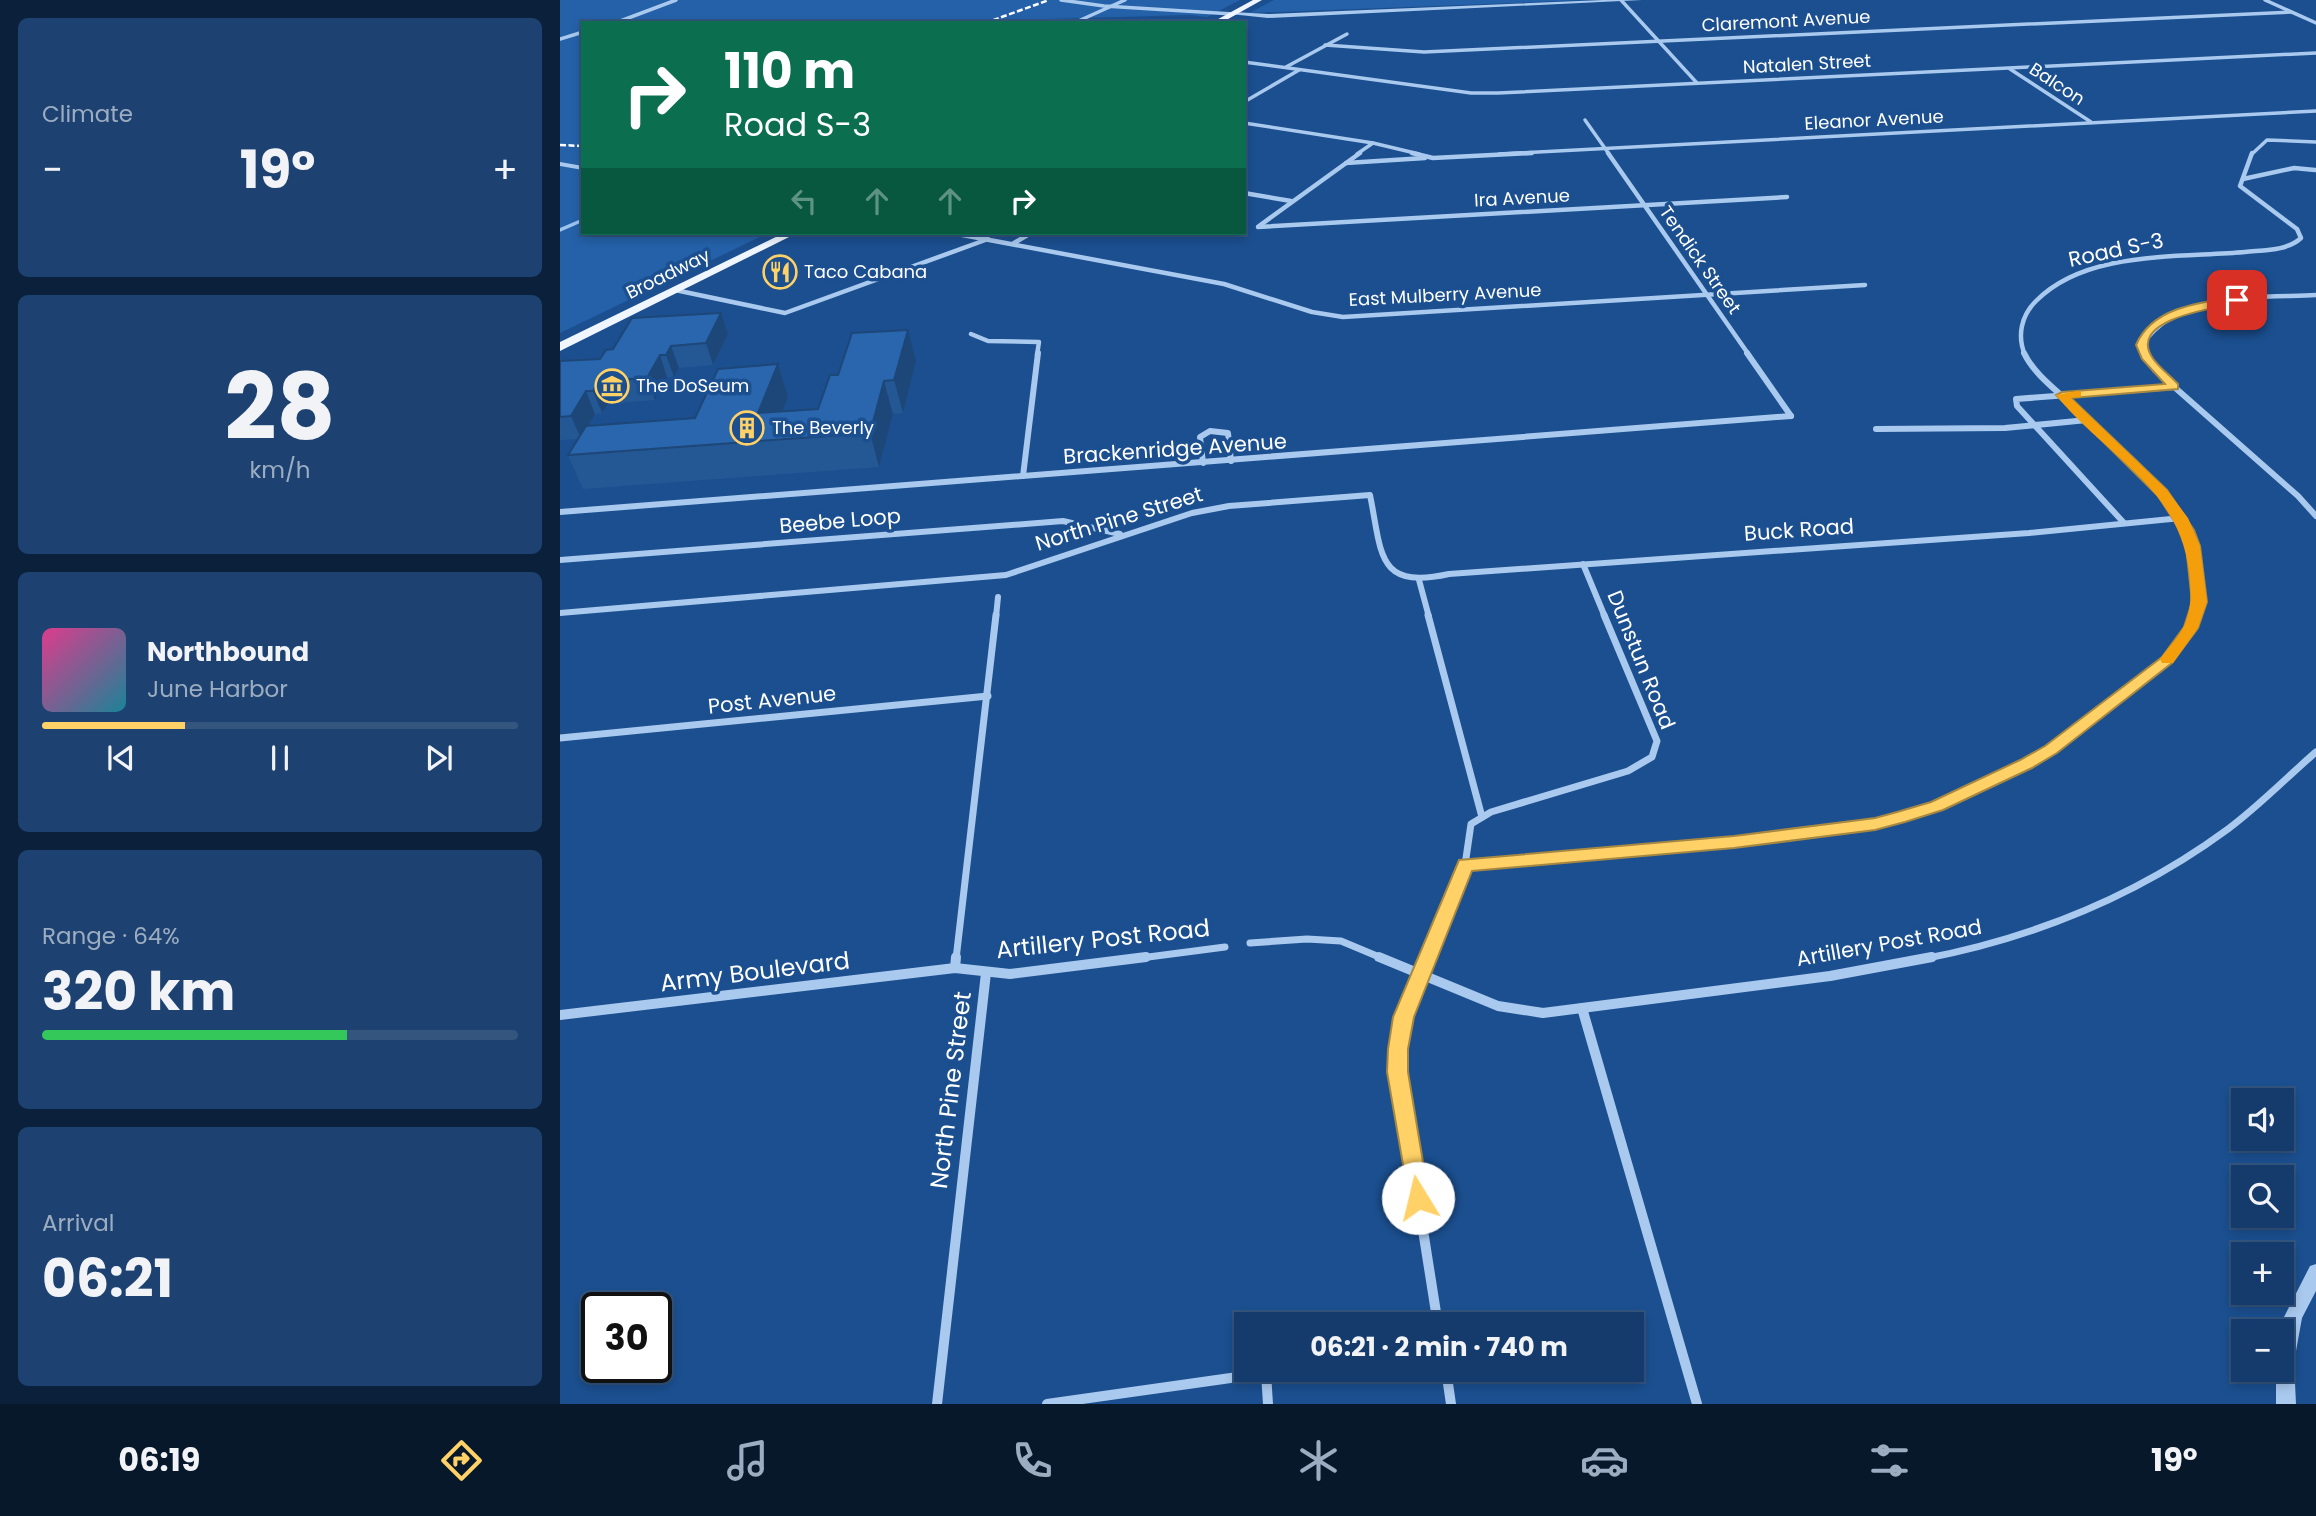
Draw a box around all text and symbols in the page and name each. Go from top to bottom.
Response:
street label: Claremont Avenue [1701,4,1871,37]
text: 110 m [724,37,855,105]
street label: Natalen Street [1742,48,1872,79]
icon: right [609,49,700,140]
street label: Balcon [2025,56,2090,111]
text: Climate [42,98,133,130]
text: Road S-3 [724,102,871,147]
street label: Eleanor Avenue [1804,103,1944,136]
text: 19° [240,133,315,206]
text: − [42,143,63,196]
text: + [492,143,518,196]
icon: left [785,182,823,220]
icon: ahead [858,182,896,220]
icon: ahead [931,182,969,220]
icon: right [1004,182,1042,220]
street label: Ira Avenue [1474,183,1570,212]
street label: Tendick Street [1654,201,1747,319]
street label: Road S-3 [2066,225,2166,274]
street label: Broadway [622,242,714,305]
restaurant icon: Taco Cabana [761,253,799,291]
place label: Taco Cabana [804,259,927,284]
pin [2207,270,2267,330]
street label: East Mulberry Avenue [1348,277,1542,312]
icon: arrive [2218,281,2256,319]
text: 28 [225,343,335,471]
museum icon: The DoSeum [593,367,631,405]
place label: The DoSeum [636,373,749,398]
building icon: The Beverly [728,409,766,447]
place label: The Beverly [772,415,874,440]
street label: Brackenridge Avenue [1062,426,1288,471]
text: km/h [249,454,311,486]
street label: North Pine Street [1032,479,1206,558]
street label: Beebe Loop [778,501,902,540]
street label: Buck Road [1743,511,1855,548]
street label: Dunstun Road [1600,586,1683,734]
text: Northbound [147,634,309,670]
text: June Harbor [147,673,288,705]
street label: Post Avenue [706,678,837,721]
icon: previous [102,739,140,777]
icon: pause [261,739,299,777]
icon: next [420,739,458,777]
street label: Artillery Post Road [994,911,1211,966]
street label: Artillery Post Road [1794,912,1984,973]
text: Range · 64% [42,920,180,952]
street label: Army Boulevard [658,943,852,1000]
text: 320 km [42,955,235,1028]
street label: North Pine Street [922,989,979,1190]
map controls [2231,1088,2294,1382]
button: sound [2231,1088,2294,1151]
position arrow [1381,1161,1455,1235]
button: search [2231,1165,2294,1228]
text: Arrival [42,1207,114,1239]
text: 06:21 [42,1242,173,1315]
button: + [2231,1242,2294,1305]
speed limit sign: 30 [581,1292,672,1383]
button: − [2231,1319,2294,1382]
text: 06:21 · 2 min · 740 m [1310,1329,1568,1365]
icon: directions [437,1436,486,1485]
icon: music [723,1436,772,1485]
icon: phone [1008,1436,1057,1485]
icon: climate [1294,1436,1343,1485]
icon: car [1580,1436,1629,1485]
icon: filters [1865,1436,1914,1485]
text: 06:19 [118,1437,200,1482]
text: 19° [2151,1437,2198,1482]

